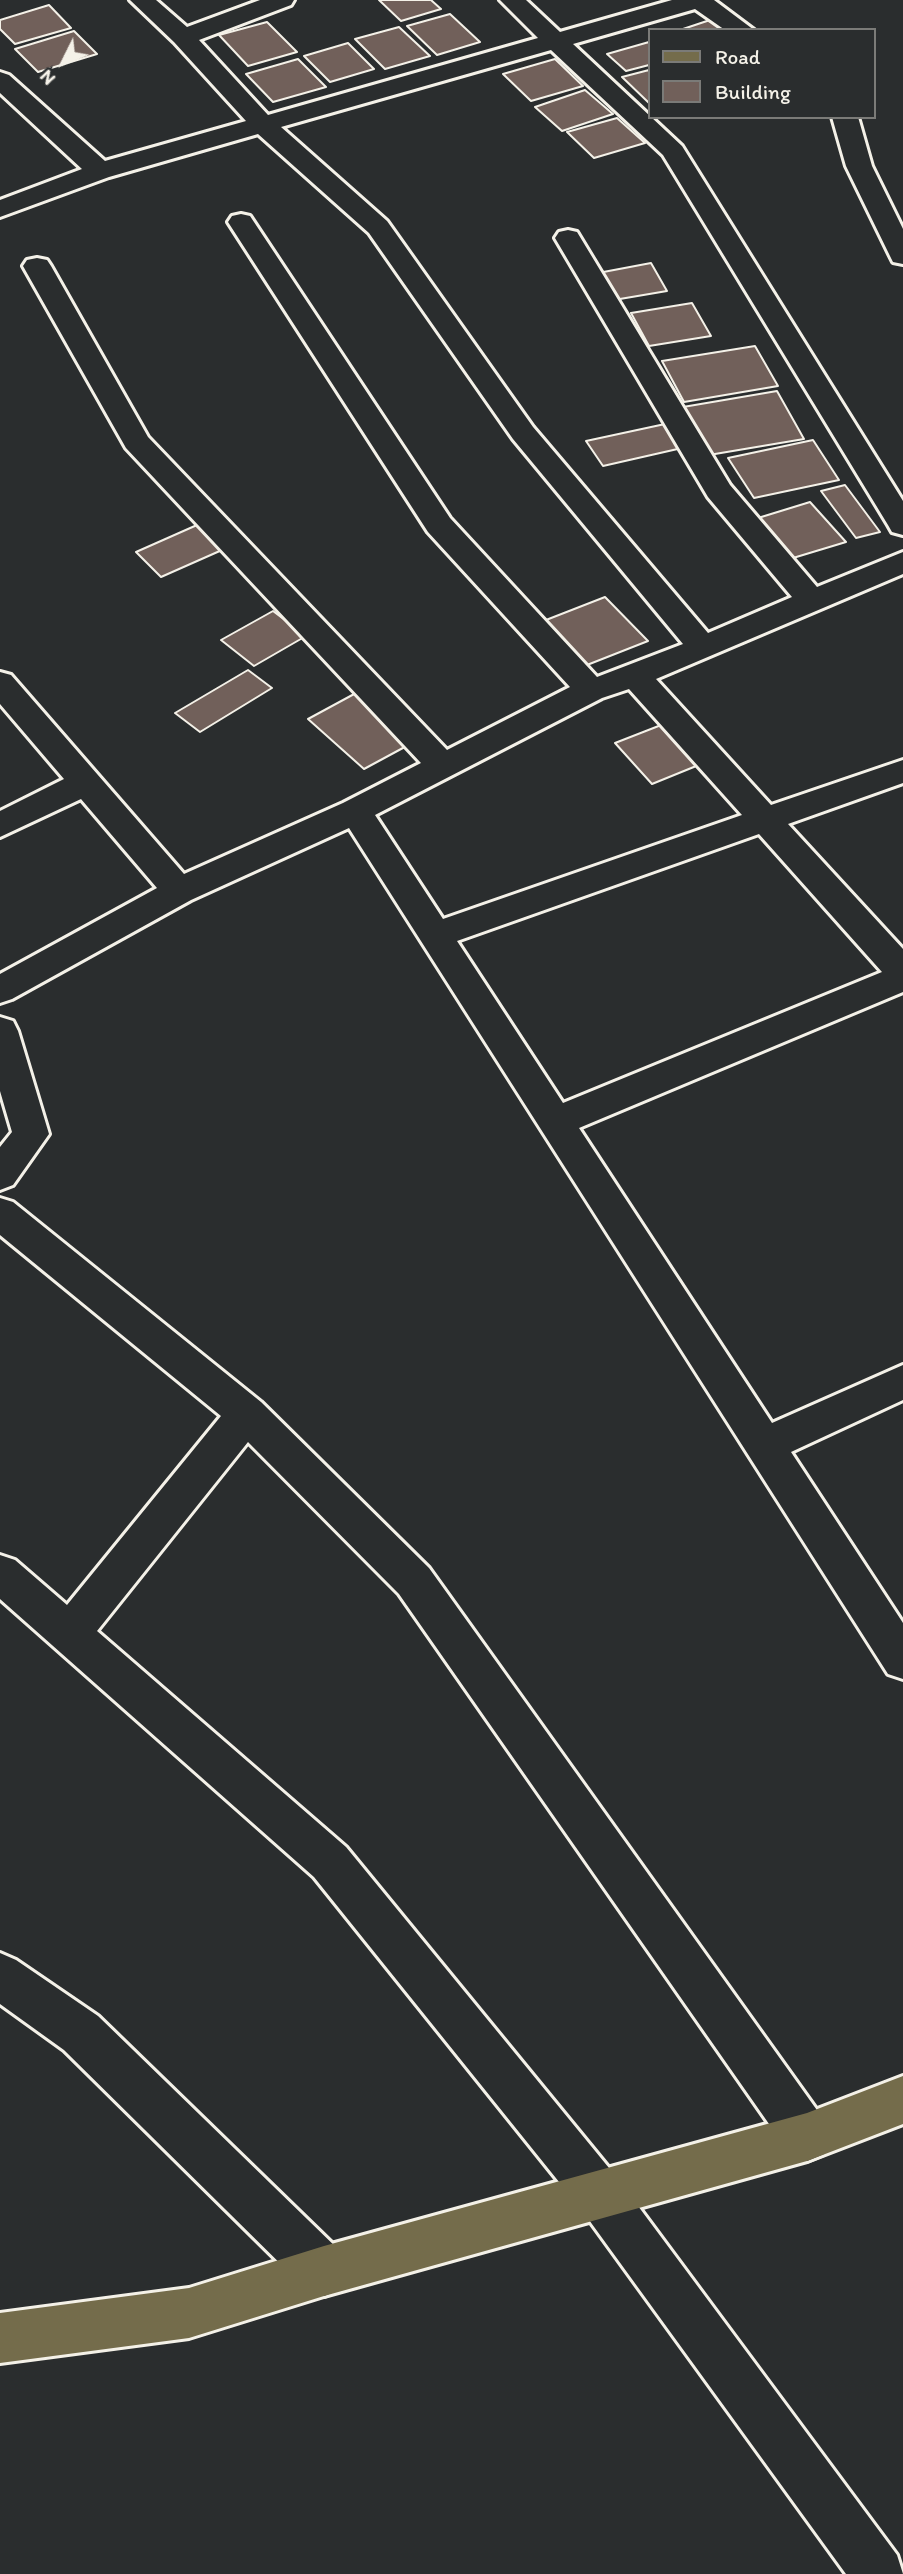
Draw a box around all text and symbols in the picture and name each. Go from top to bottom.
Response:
north arrow [28,28,98,98]
legend [648,28,875,119]
text: Road [715,44,760,69]
text: N [34,65,60,90]
text: Building [715,79,791,104]

